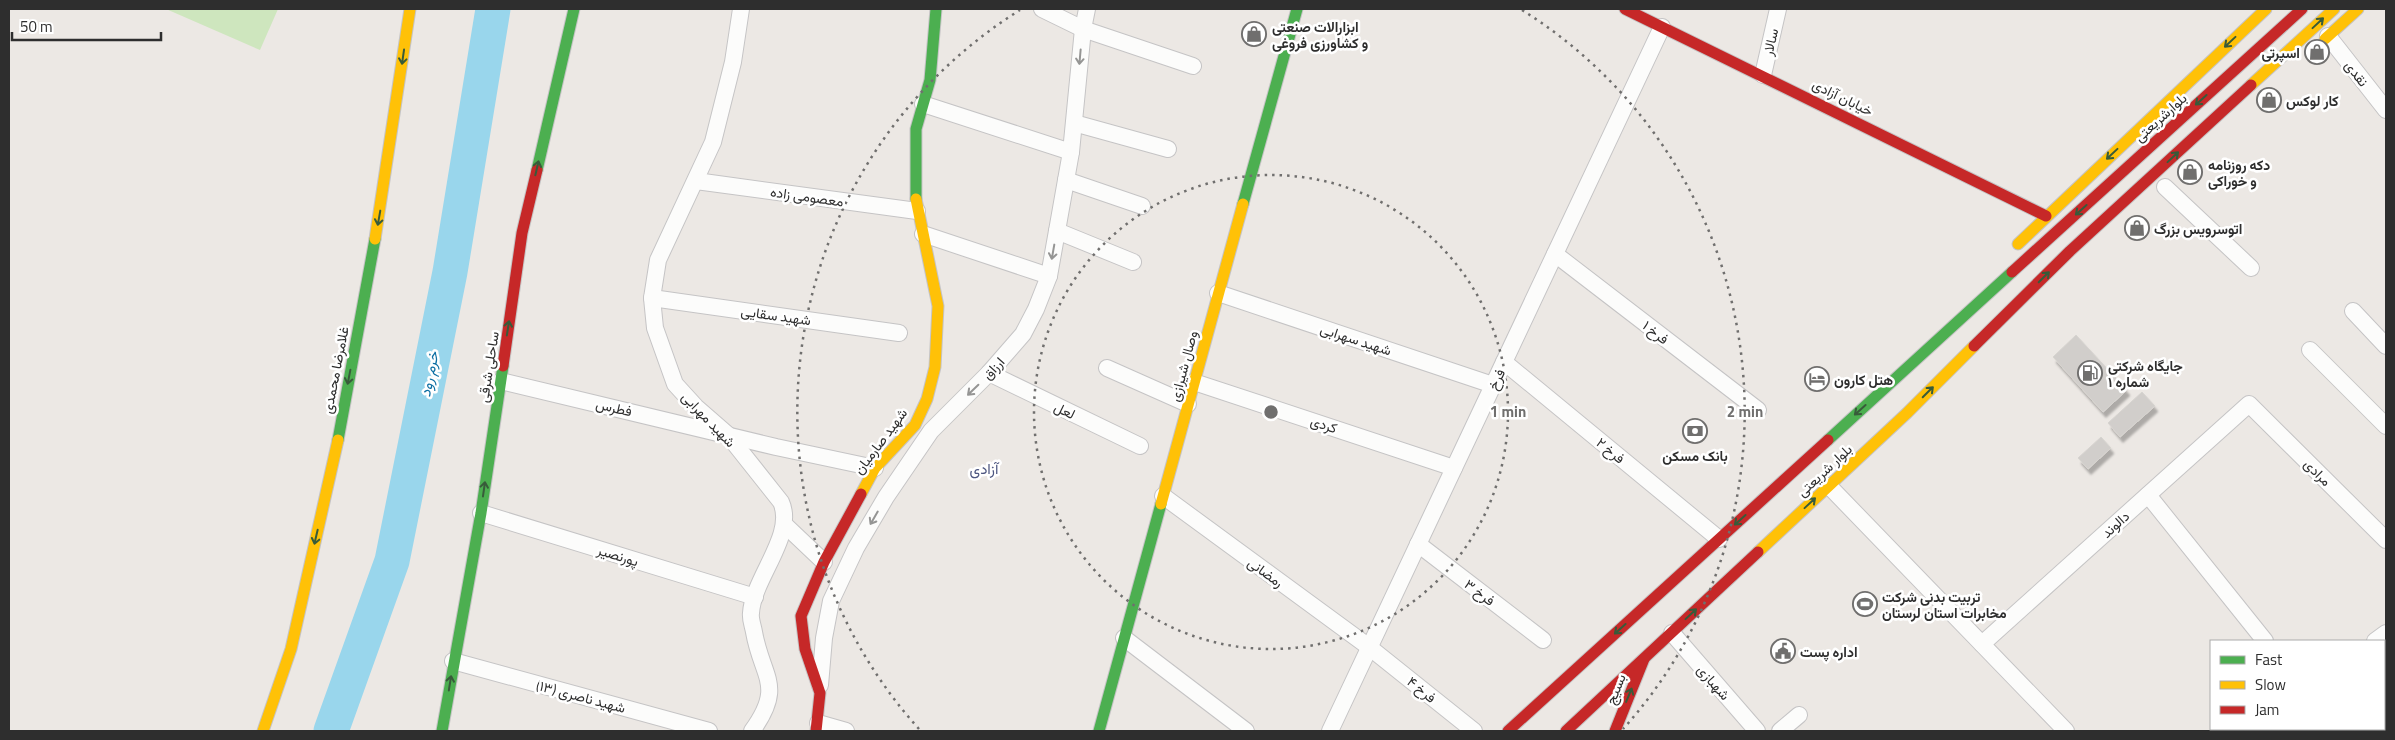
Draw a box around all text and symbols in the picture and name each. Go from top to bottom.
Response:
scale bar [12,10,161,42]
text: 50 m [20,15,53,38]
place label: ابزارالات صنعتی و کشاورزی فروغی [1272,16,1368,53]
one-way arrow [2312,17,2325,29]
shop icon: ابزارالات صنعتی و کشاورزی فروغی [1241,21,1267,47]
street label: سالار [1756,26,1783,59]
one-way arrow [2224,36,2237,48]
shop icon: اسپرتی [2304,39,2330,65]
place label: اسپرتی [2261,42,2300,63]
one-way arrow [398,49,408,65]
one-way arrow [1075,49,1085,65]
street label: نقدی [2340,55,2374,91]
street label: خیابان آزادی [1809,73,1877,121]
shop icon: کار لوکس [2256,87,2282,113]
street label: بلوارشریعتی [2129,88,2191,146]
place label: کار لوکس [2286,90,2339,111]
one-way arrow [2194,94,2207,106]
one-way arrow [2106,148,2118,160]
one-way arrow [2167,151,2180,163]
place label: دکه روزنامه و خوراکی [2208,154,2270,191]
shop icon: دکه روزنامه و خوراکی [2177,159,2203,185]
one-way arrow [533,161,542,177]
street label: معصومی زاده [769,180,845,212]
one-way arrow [2074,204,2087,215]
one-way arrow [374,209,383,225]
shop icon: اتوسرویس بزرگ [2124,215,2150,241]
place label: اتوسرویس بزرگ [2154,218,2242,239]
one-way arrow [1048,244,1058,260]
one-way arrow [2037,271,2050,283]
street label: شهید سقایی [740,300,812,330]
street label: فرخ ۱ [1638,315,1674,350]
street label: شهید سهرابی [1318,318,1394,360]
one-way arrow [504,320,514,336]
street label: غلامرضا محمدی [316,325,354,415]
street label: وصال شیرازی [1163,328,1203,404]
street label: ساحلی شرقی [472,330,504,404]
water label: خرم رود [413,348,445,399]
street label: ارزاق [977,352,1009,384]
place label: جایگاه شرکتی شماره ۱ [2108,355,2183,392]
fuel station icon: جایگاه شرکتی شماره ۱ [2077,360,2103,386]
street label: فرخ [1482,365,1511,394]
hotel icon: هتل کارون [1804,366,1830,392]
one-way arrow [344,369,354,385]
place label: هتل کارون [1834,369,1893,390]
one-way arrow [967,383,979,395]
street label: شهید مهرابی [677,386,741,452]
one-way arrow [1922,386,1935,398]
street label: فطرس [594,393,634,421]
street label: لعل [1051,396,1079,424]
text: 1 min [1490,400,1526,423]
text: 2 min [1727,400,1763,423]
street label: شهید صارمیان [848,403,912,479]
centre of rings [1262,403,1280,421]
one-way arrow [1853,404,1866,416]
street label: کردی [1308,410,1340,438]
bank icon: بانک مسکن [1682,418,1708,444]
street label: فرخ ۲ [1591,432,1630,469]
street label: بلوار شریعتی [1792,439,1856,501]
place label: بانک مسکن [1662,445,1728,466]
street label: مرادی [2299,453,2337,491]
district label: آزادی [970,457,1000,480]
one-way arrow [480,481,490,497]
one-way arrow [1804,497,1817,509]
street label: دالوند [2096,505,2134,542]
one-way arrow [869,510,879,524]
one-way arrow [1733,514,1746,526]
one-way arrow [311,528,320,544]
street label: پورنصیر [594,539,641,571]
street label: رمضانی [1244,552,1288,592]
street label: فرخ ۳ [1460,574,1500,611]
place label: تربیت بدنی شرکت مخابرات استان لرستان [1882,586,2007,623]
sports icon: تربیت بدنی شرکت مخابرات استان لرستان [1852,591,1878,617]
one-way arrow [1685,608,1698,620]
one-way arrow [1613,623,1626,635]
public building icon: اداره پست [1770,638,1796,664]
legend [2210,640,2385,730]
place label: اداره پست [1800,641,1858,662]
text: Fast [2255,648,2283,671]
street label: شهبازی [1693,660,1735,704]
street label: بسیج [1599,670,1632,708]
street label: فرخ ۴ [1402,671,1441,708]
text: Slow [2255,673,2286,696]
street label: شهید ناصری (۱۳) [534,674,628,718]
one-way arrow [445,675,455,691]
one-way arrow [1625,687,1634,702]
text: Jam [2255,698,2279,721]

